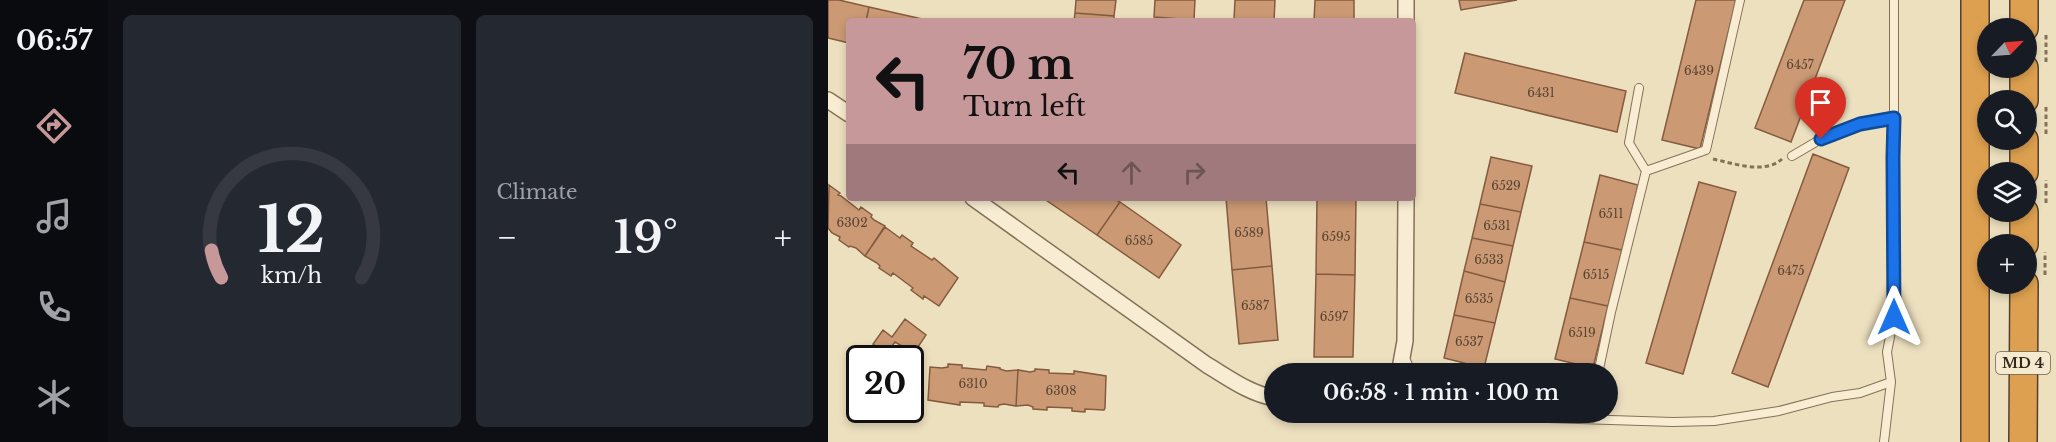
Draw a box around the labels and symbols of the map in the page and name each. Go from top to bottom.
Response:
north arrow [1977,18,2037,78]
house number: 6457 [1786,57,1815,72]
house number: 6439 [1684,63,1714,78]
pin [1795,77,1846,139]
house number: 6431 [1527,85,1555,100]
house number: 6529 [1491,178,1521,193]
house number: 6511 [1598,206,1624,221]
house number: 6302 [836,215,868,230]
house number: 6531 [1483,218,1511,233]
house number: 6589 [1234,225,1264,240]
house number: 6595 [1321,229,1351,244]
house number: 6585 [1125,233,1153,248]
house number: 6533 [1474,252,1504,267]
house number: 6475 [1777,263,1805,278]
house number: 6515 [1583,267,1610,282]
position arrow [1862,285,1926,349]
house number: 6535 [1465,291,1494,306]
house number: 6587 [1241,298,1270,313]
house number: 6597 [1320,309,1349,324]
house number: 6519 [1568,325,1596,340]
house number: 6537 [1455,334,1484,349]
speed limit sign: 20 [846,345,924,423]
road number: MD 4 [1996,352,2050,374]
house number: 6310 [958,376,988,391]
house number: 6308 [1046,383,1076,398]

